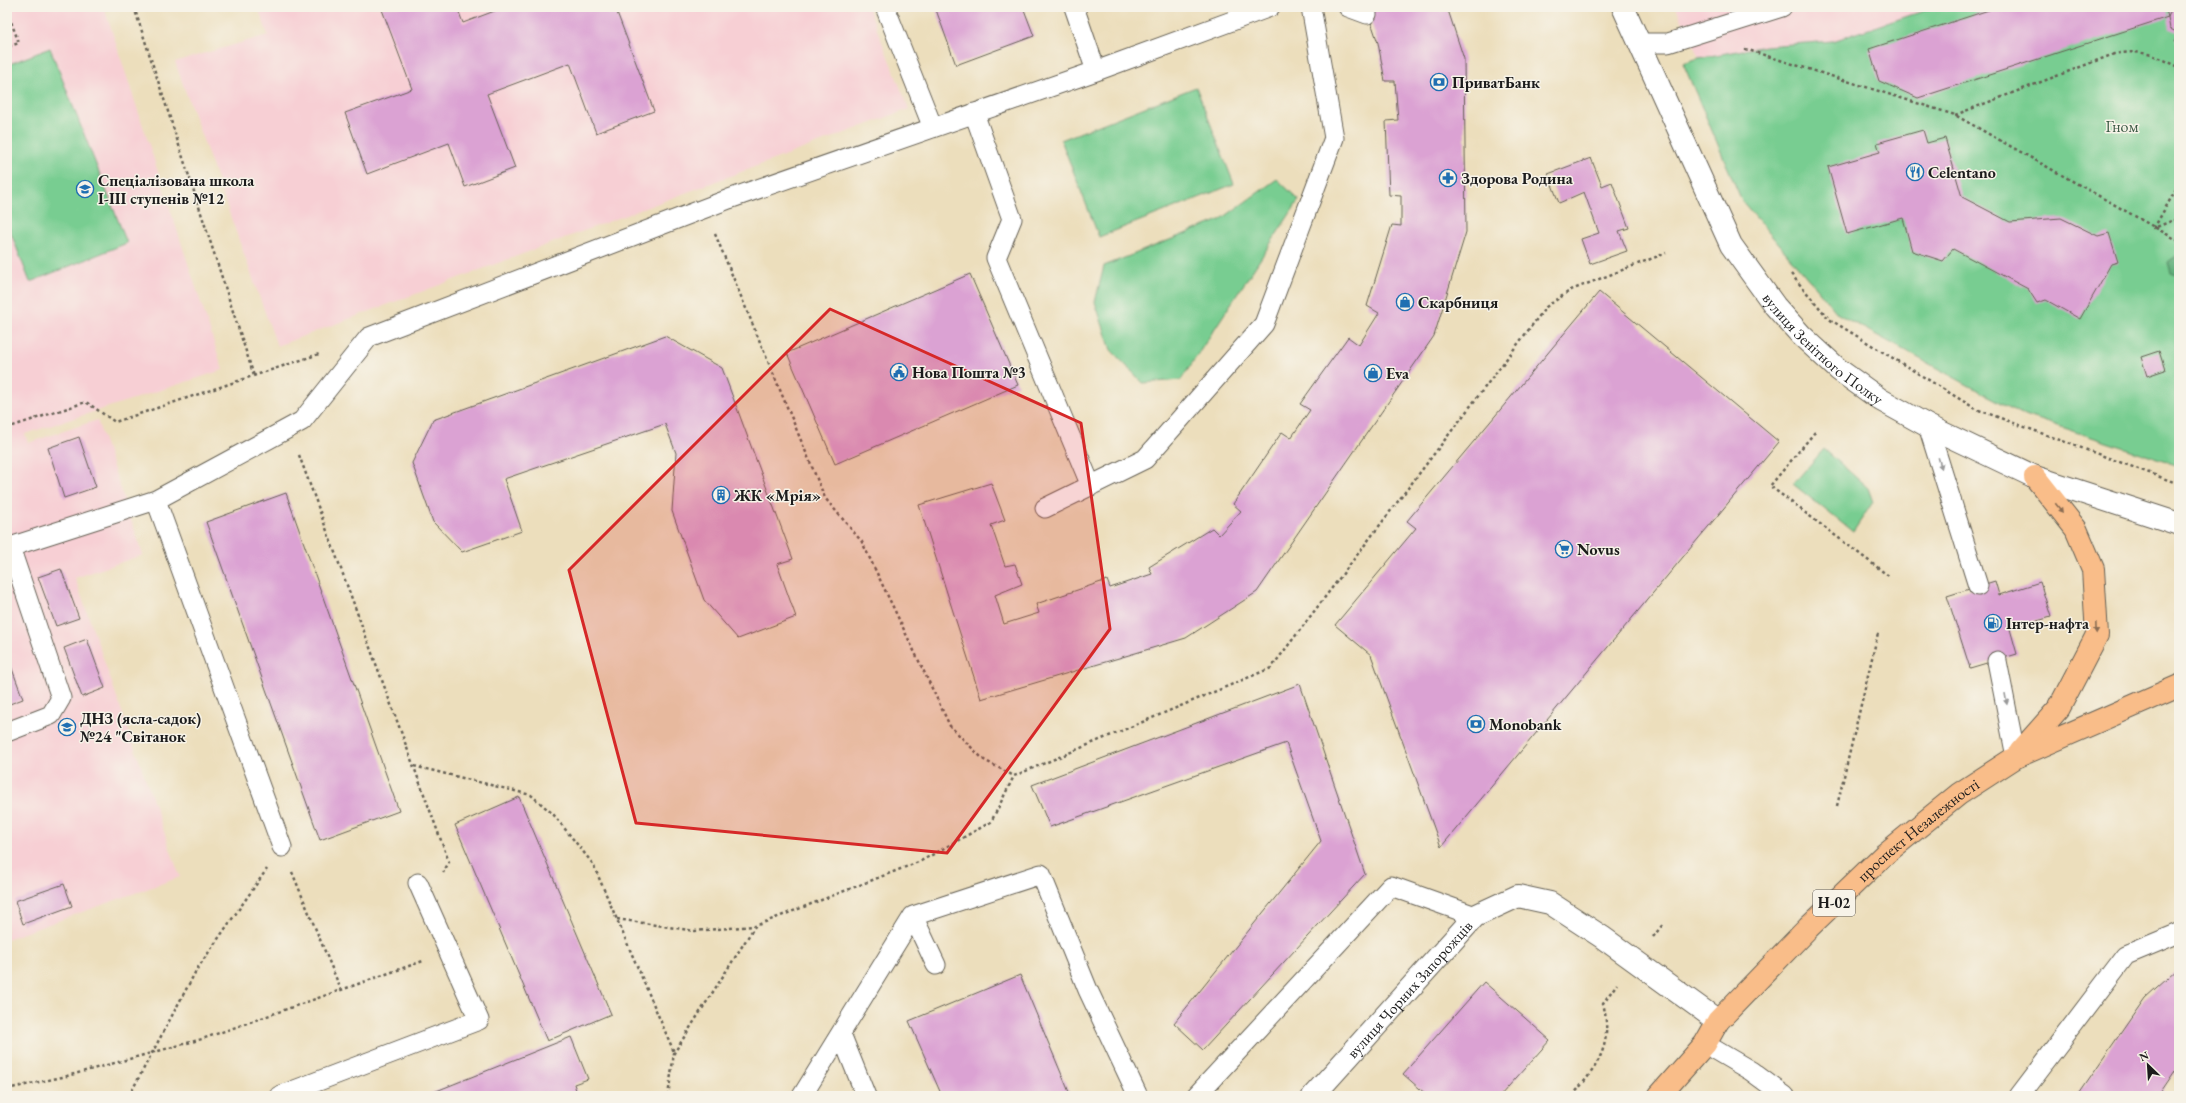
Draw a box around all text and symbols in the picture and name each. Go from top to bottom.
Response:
bank icon: ПриватБанк [1429,72,1449,92]
place label: ПриватБанк [1452,72,1540,93]
park label: Гном [2106,116,2138,137]
restaurant icon: Celentano [1905,162,1925,182]
place label: Celentano [1928,162,1996,183]
pharmacy icon: Здорова Родина [1438,168,1458,188]
place label: Здорова Родина [1461,168,1574,189]
place label: Спеціалізована школа І-ІІІ ступенів №12 [98,170,255,209]
school or university icon: Спеціалізована школа І-ІІІ ступенів №12 [75,179,95,199]
street label: вулиця Зенітного Полку [1758,289,1888,410]
shop icon: Скарбниця [1395,292,1415,312]
place label: Скарбниця [1418,292,1499,313]
public building icon: Нова Пошта №3 [889,362,909,382]
place label: Нова Пошта №3 [912,362,1026,383]
shop icon: Eva [1363,363,1383,383]
place label: Eva [1386,363,1410,384]
one-way arrow [1937,458,1943,470]
building icon: ЖК «Мрія» [711,485,731,505]
place label: ЖК «Мрія» [733,485,821,506]
one-way arrow [2055,502,2064,513]
supermarket icon: Novus [1554,539,1574,559]
place label: Novus [1577,539,1620,560]
fuel station icon: Інтер-нафта [1983,613,2003,633]
place label: Інтер-нафта [2006,613,2090,634]
one-way arrow [2093,622,2099,635]
one-way arrow [2003,693,2009,705]
place label: ДНЗ (ясла-садок) №24 "Світанок [80,708,201,747]
bank icon: Monobank [1466,714,1486,734]
place label: Monobank [1489,714,1562,735]
school or university icon: ДНЗ (ясла-садок) №24 "Світанок [57,717,77,737]
street label: проспект Незалежності [1853,774,1983,886]
road number: Н-02 [1813,890,1855,916]
street label: вулиця Чорних Запорожців [1342,916,1477,1063]
north arrow [2128,1045,2168,1085]
text: N [2137,1048,2151,1064]

